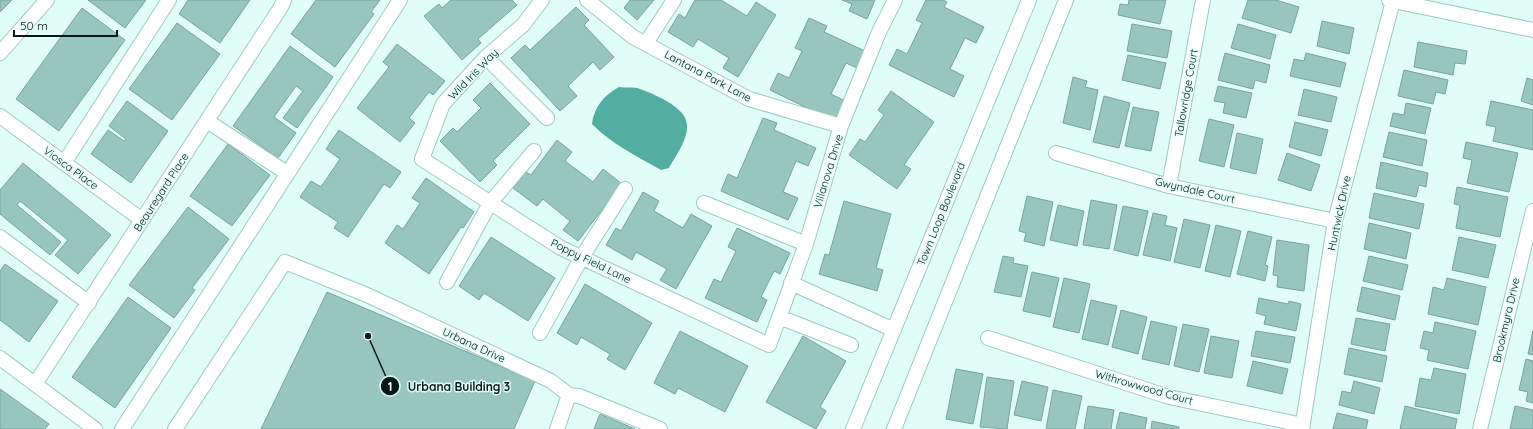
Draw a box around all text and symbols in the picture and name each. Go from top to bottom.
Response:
scale bar [14,12,117,38]
text: 50 m [20,18,48,33]
street label: Wild Iris Way [445,45,501,103]
street label: Lantana Park Lane [662,47,754,105]
street label: Tallowridge Court [1171,48,1201,138]
street label: Villanova Drive [810,132,846,210]
street label: Viosca Place [41,143,101,193]
street label: Beauregard Place [130,150,192,234]
street label: Town Loop Boulevard [914,160,968,268]
street label: Gwyndale Court [1154,174,1237,206]
street label: Huntwick Drive [1324,174,1354,252]
street label: Poppy Field Lane [549,235,633,287]
street label: Brookmyra Drive [1489,276,1523,364]
street label: Urbana Drive [440,324,508,366]
street label: Withrowwood Court [1093,366,1195,408]
callout: Urbana Building 3 [380,374,518,398]
text: 1 [388,379,392,394]
text: Urbana Building 3 [408,379,510,394]

